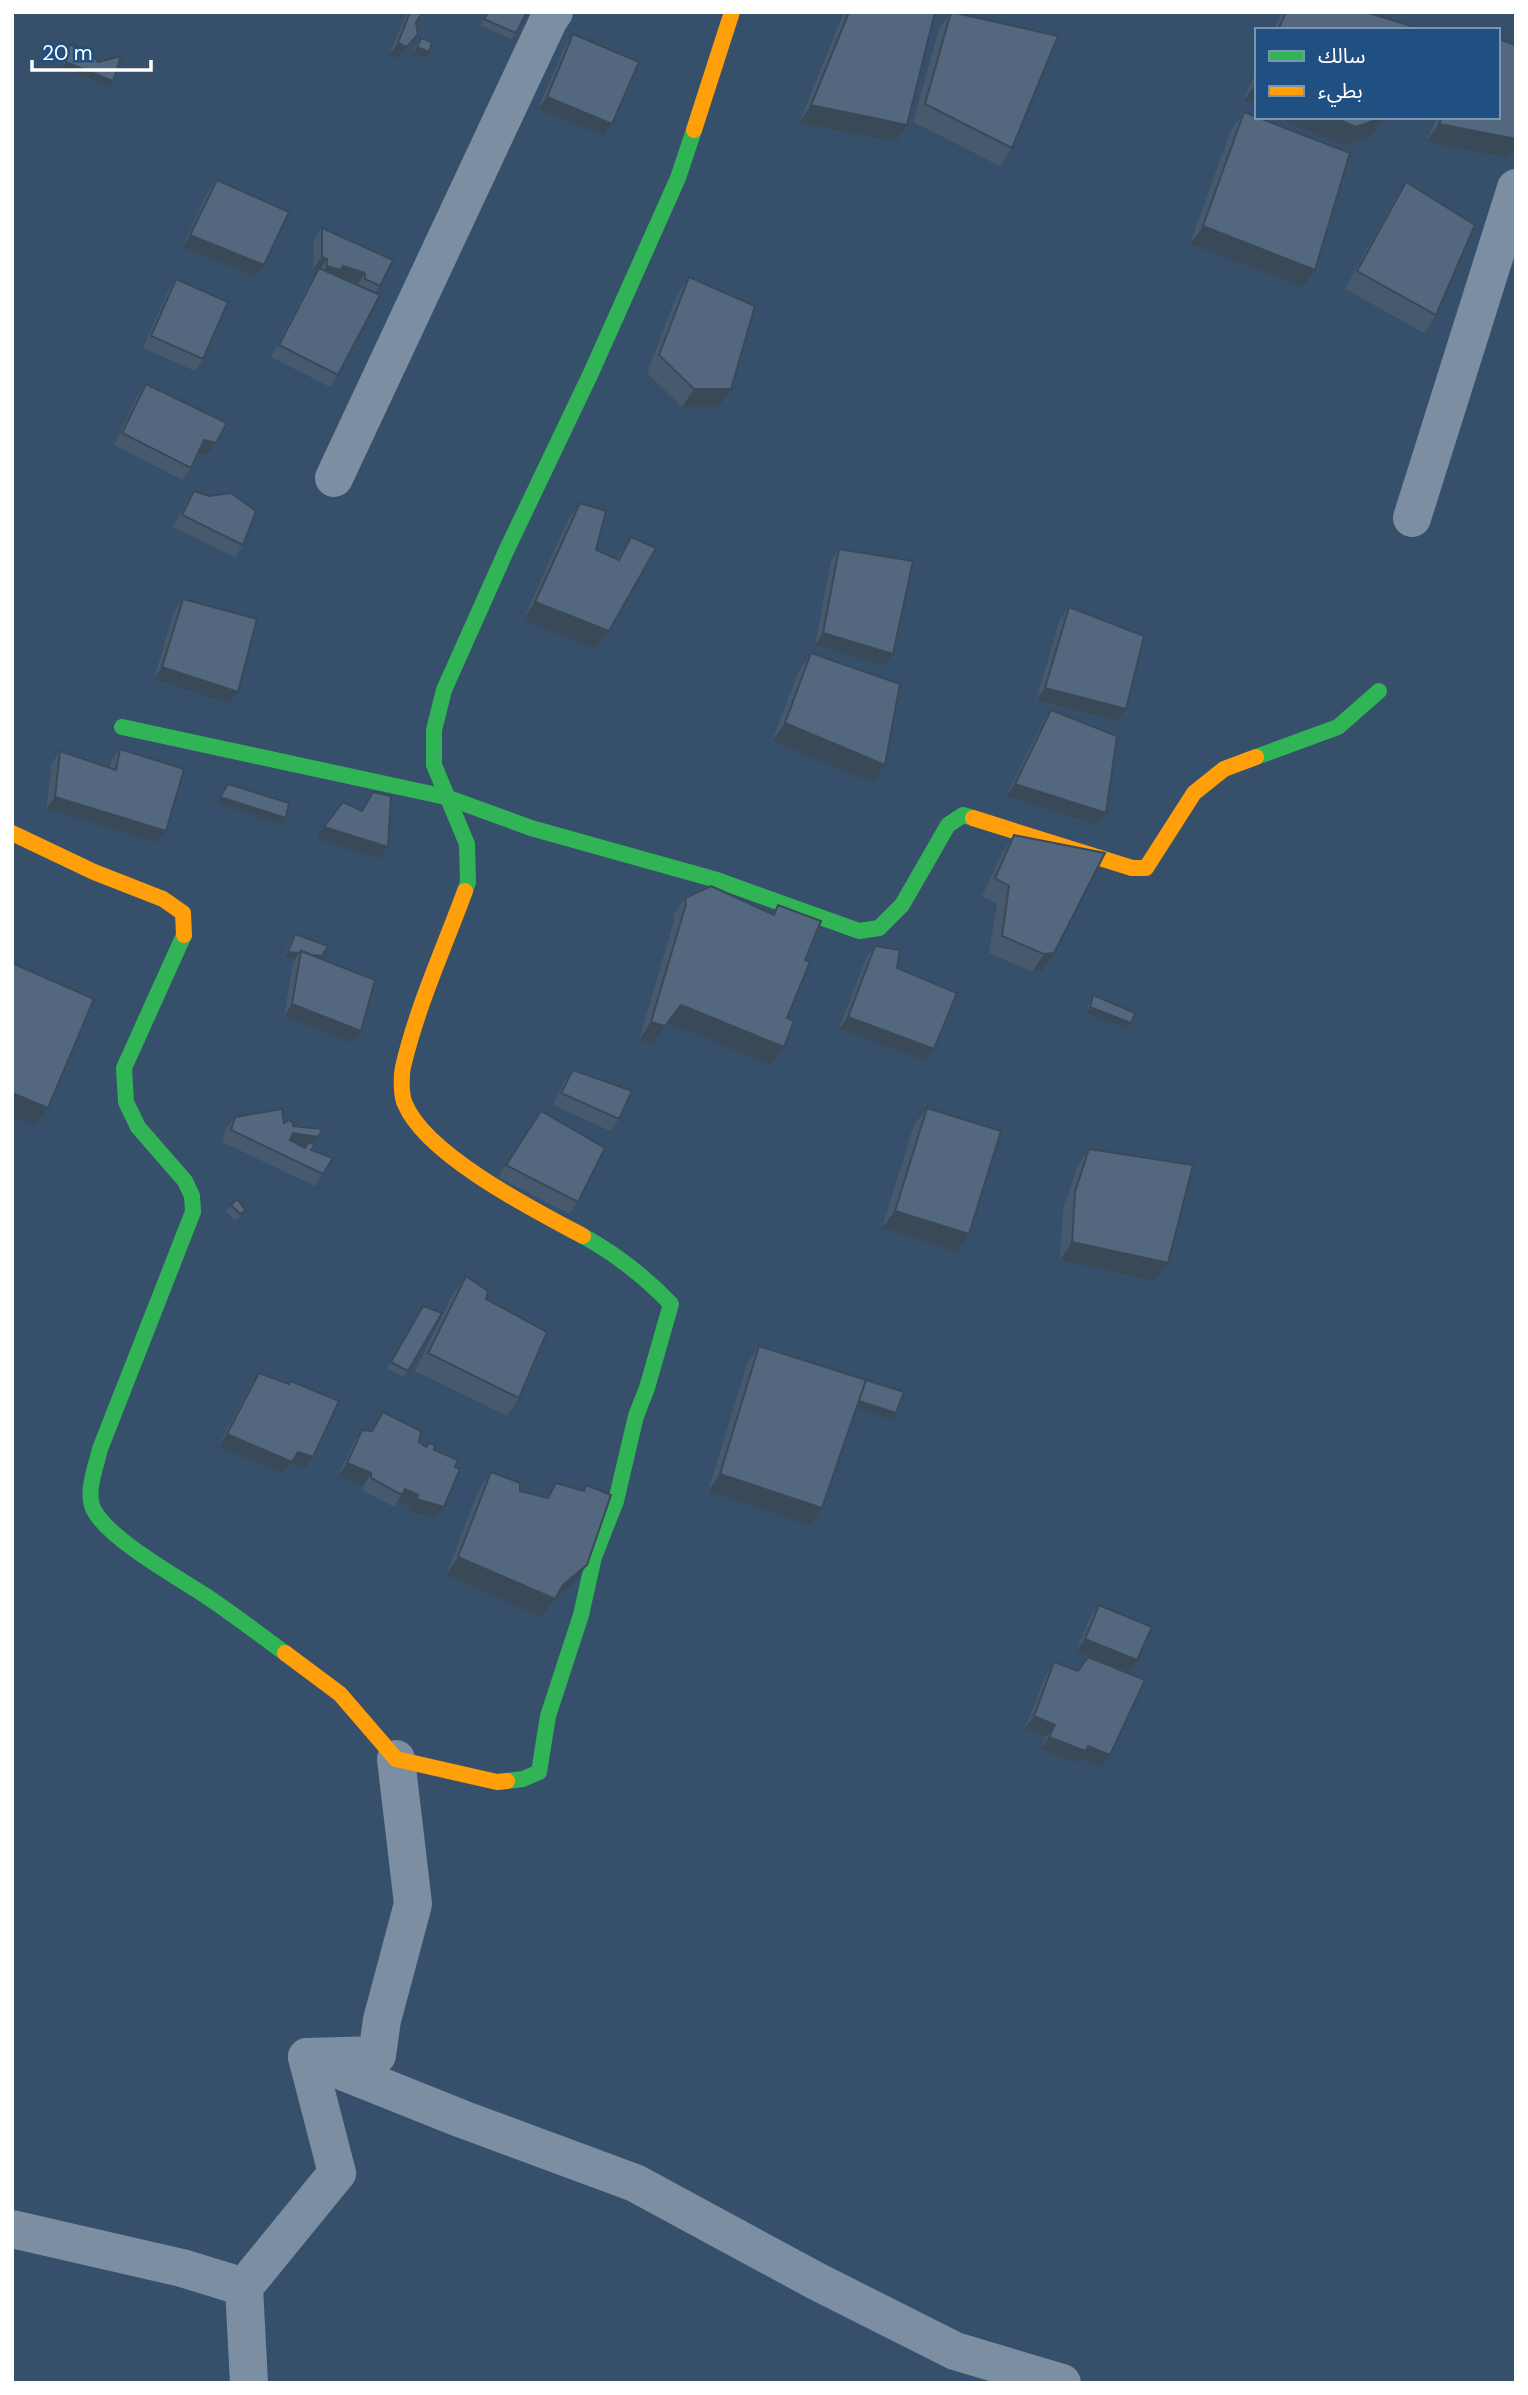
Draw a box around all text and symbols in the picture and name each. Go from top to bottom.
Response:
scale bar [32,28,150,72]
legend [1255,28,1500,119]
text: 20 m [42,39,93,67]
text: سالك [1318,42,1365,70]
text: بطيء [1318,77,1363,107]

